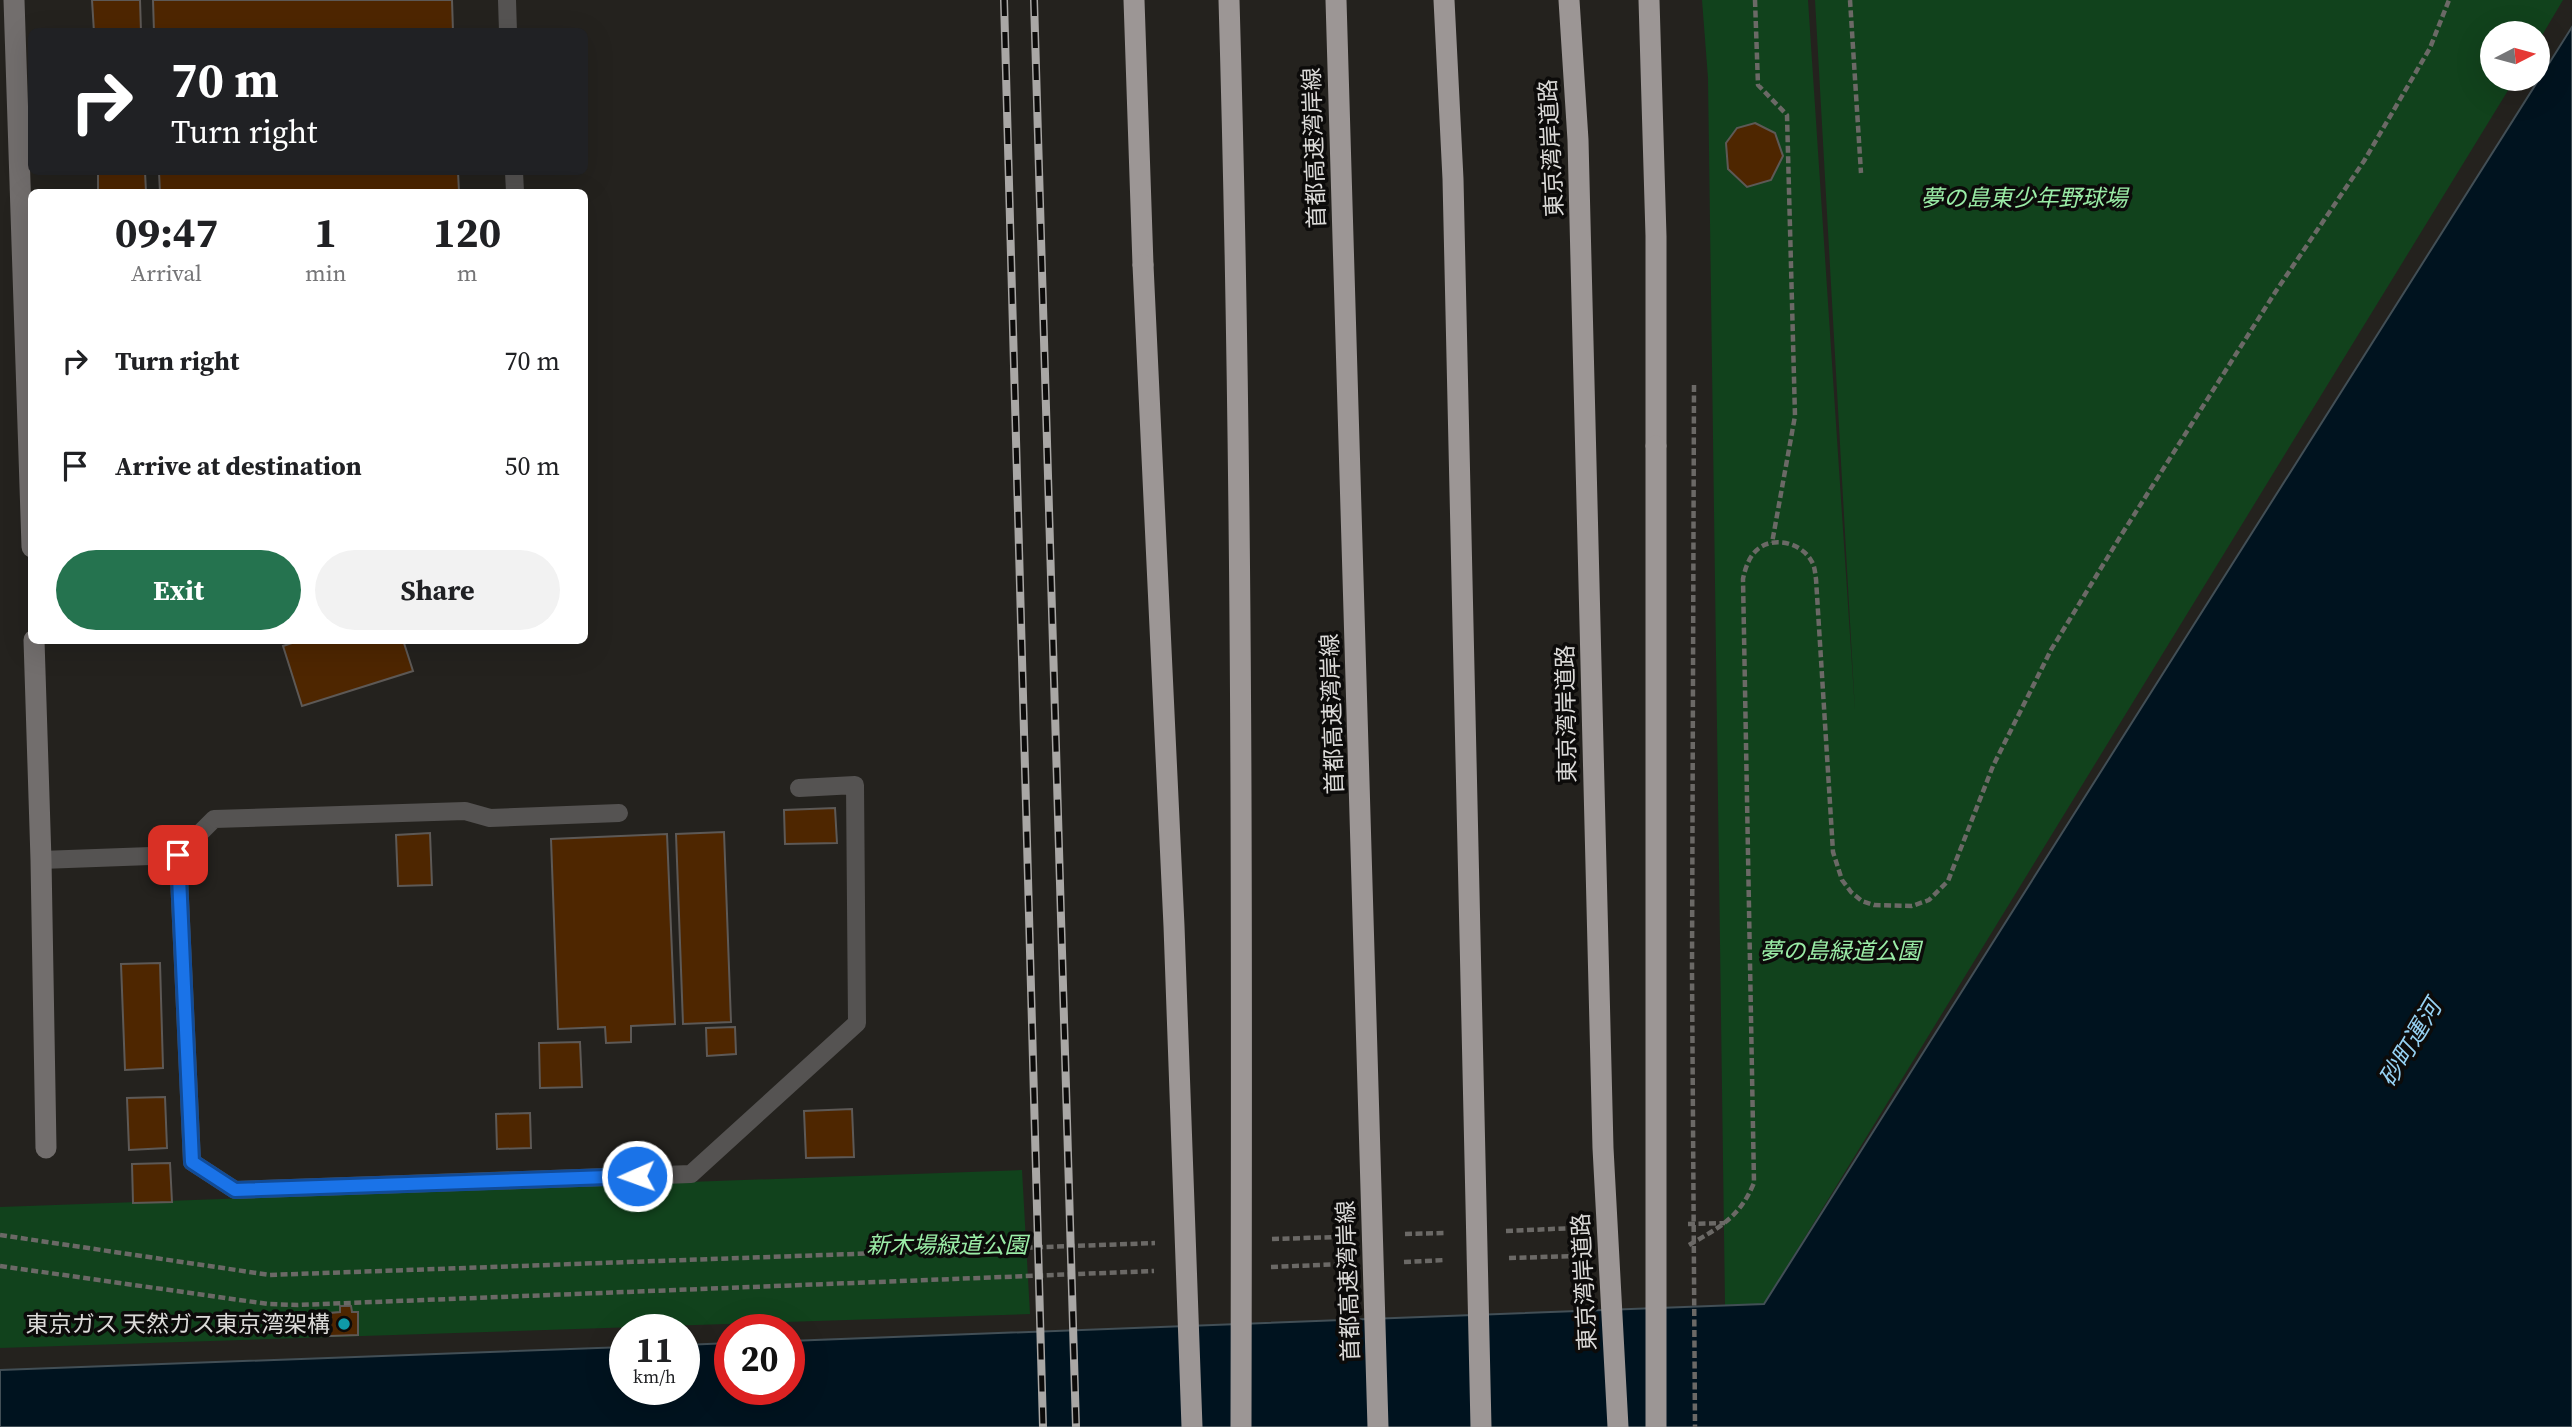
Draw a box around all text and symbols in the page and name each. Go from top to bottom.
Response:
north arrow [2480,21,2550,91]
map controls [2480,21,2550,91]
text: 70 m [171,46,279,113]
icon: right [56,56,147,147]
street label: 首都高速湾岸線 [1295,67,1333,229]
street label: 東京湾岸道路 [1531,78,1571,218]
text: Turn right [171,110,317,154]
park label: 夢の島東少年野球場 [1921,182,2131,214]
text: 09:47 [115,203,218,261]
text: 1 [314,203,337,261]
text: 120 [433,203,501,261]
text: Arrival [131,257,202,289]
text: min [305,257,346,289]
text: m [457,257,478,289]
icon: right [56,342,94,380]
text: Turn right [115,343,239,379]
text: 70 m [505,343,560,379]
icon: arrive [56,447,94,485]
text: Arrive at destination [115,448,362,484]
text: 50 m [505,448,560,484]
button: Exit [56,550,301,630]
button: Share [315,550,560,630]
street label: 首都高速湾岸線 [1313,633,1351,795]
street label: 東京湾岸道路 [1549,645,1583,783]
pin [148,825,208,885]
icon: arrive [159,836,197,874]
park label: 夢の島緑道公園 [1760,935,1924,967]
water label: 砂町運河 [2371,990,2451,1093]
position arrow [600,1139,674,1213]
street label: 首都高速湾岸線 [1329,1200,1367,1362]
street label: 東京湾岸道路 [1564,1212,1604,1352]
park label: 新木場緑道公園 [867,1229,1031,1261]
place label: 東京ガス 天然ガス東京湾架構 [26,1308,330,1340]
speed limit sign: 20 [714,1314,805,1405]
marker: 東京ガス 天然ガス東京湾架構 [336,1316,352,1332]
text: 11 [636,1326,673,1374]
text: km/h [633,1364,676,1389]

